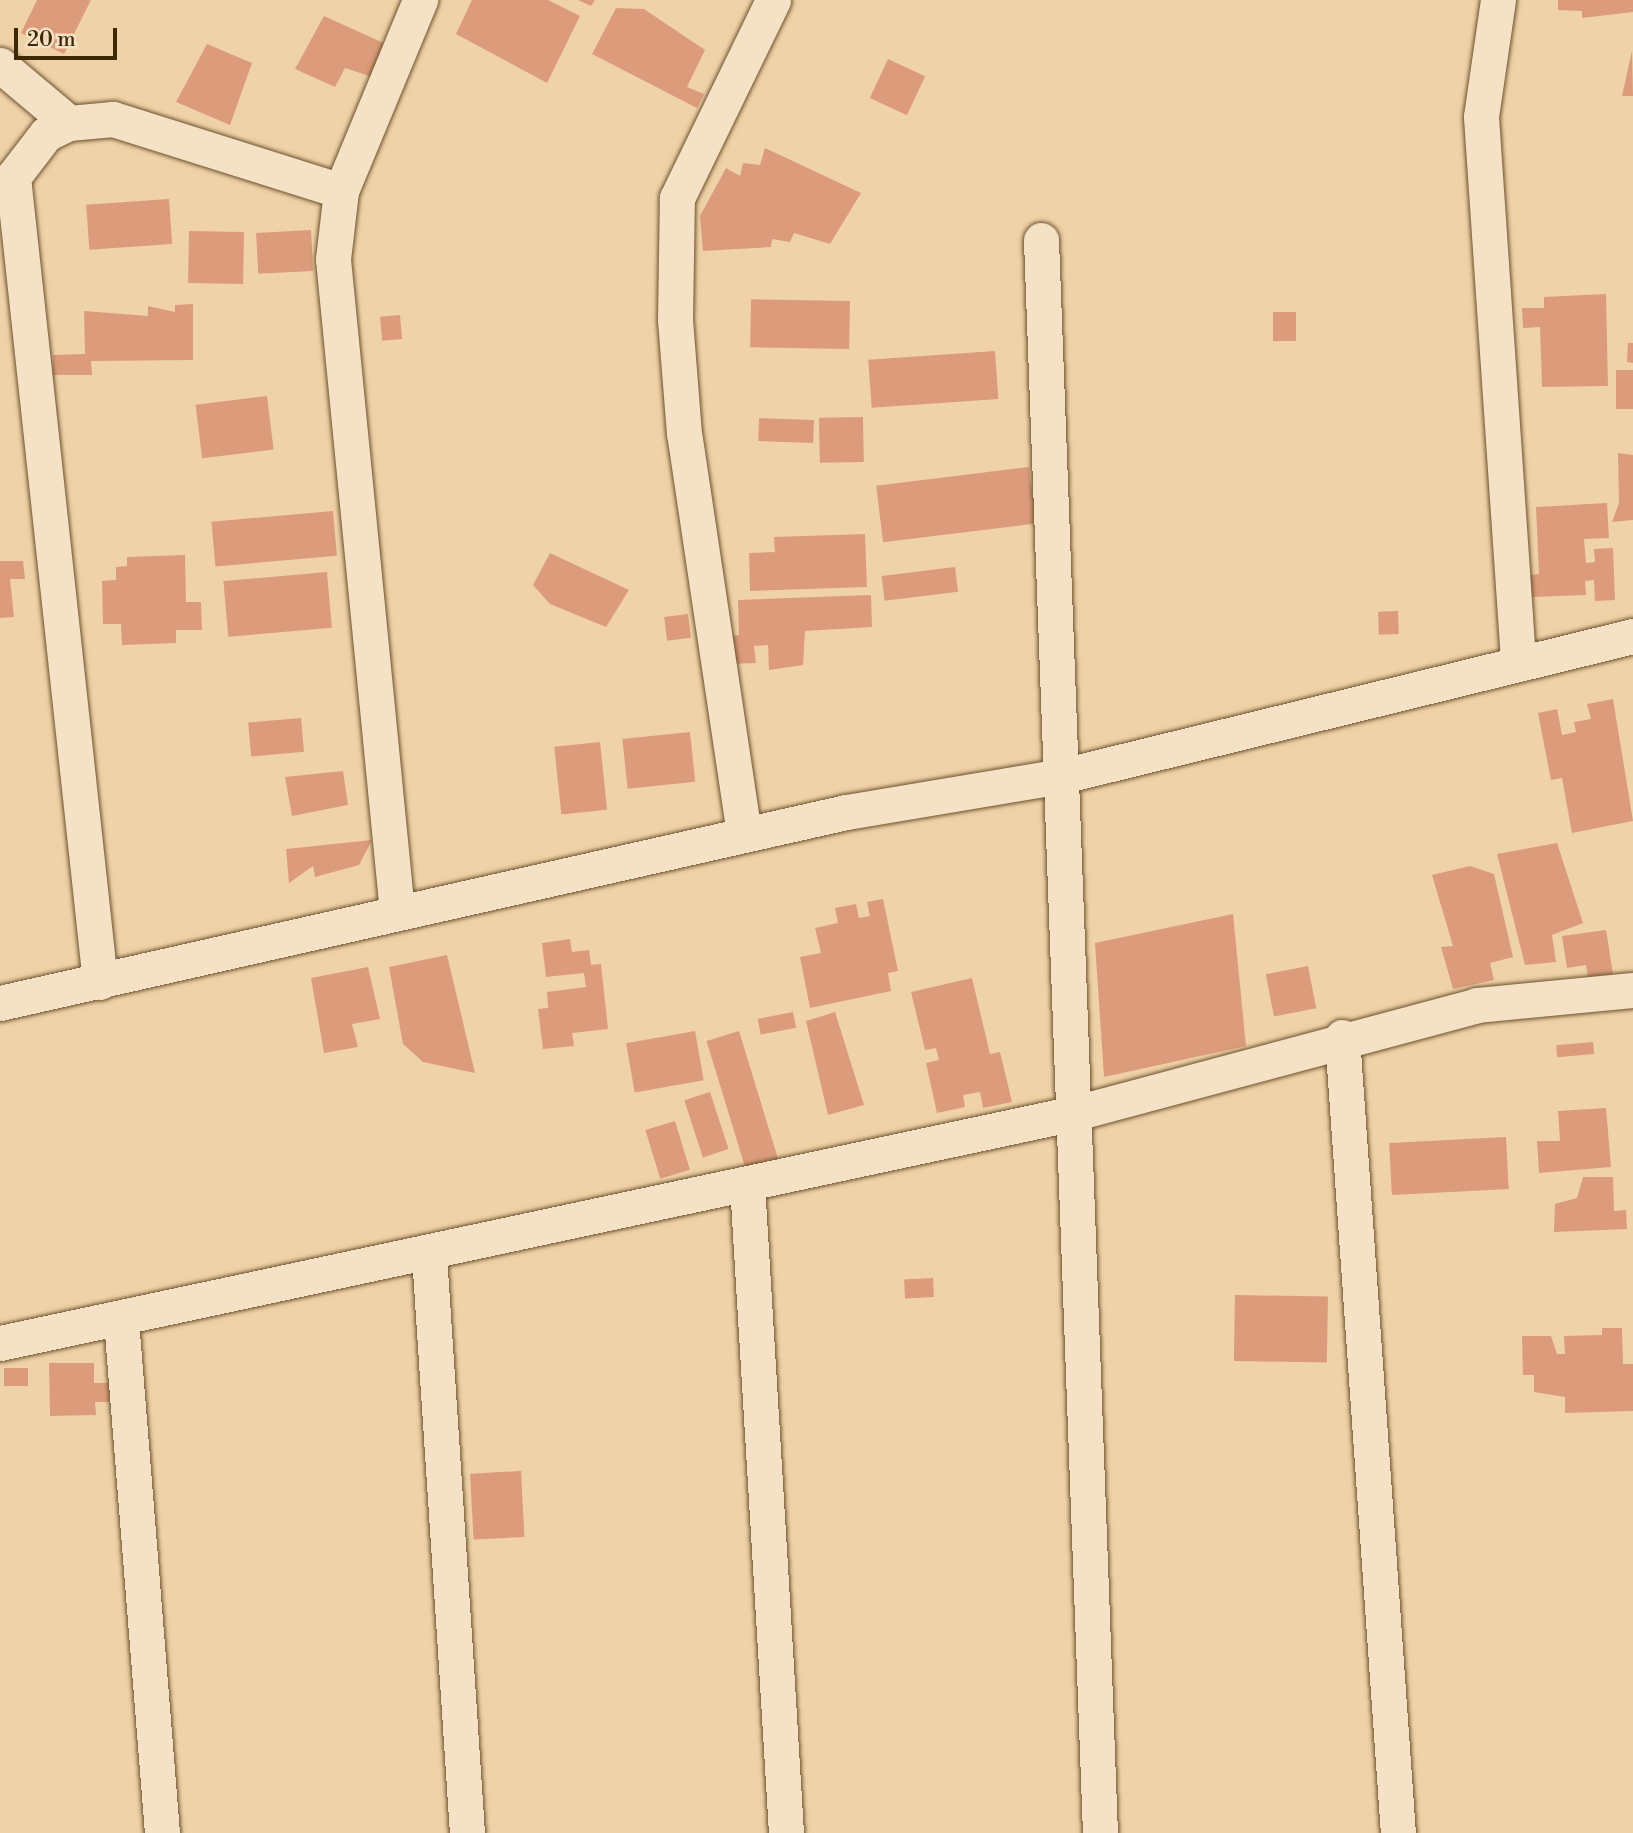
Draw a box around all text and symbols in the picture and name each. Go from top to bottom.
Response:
scale bar [18,14,121,58]
text: 20 m [27,27,76,53]

